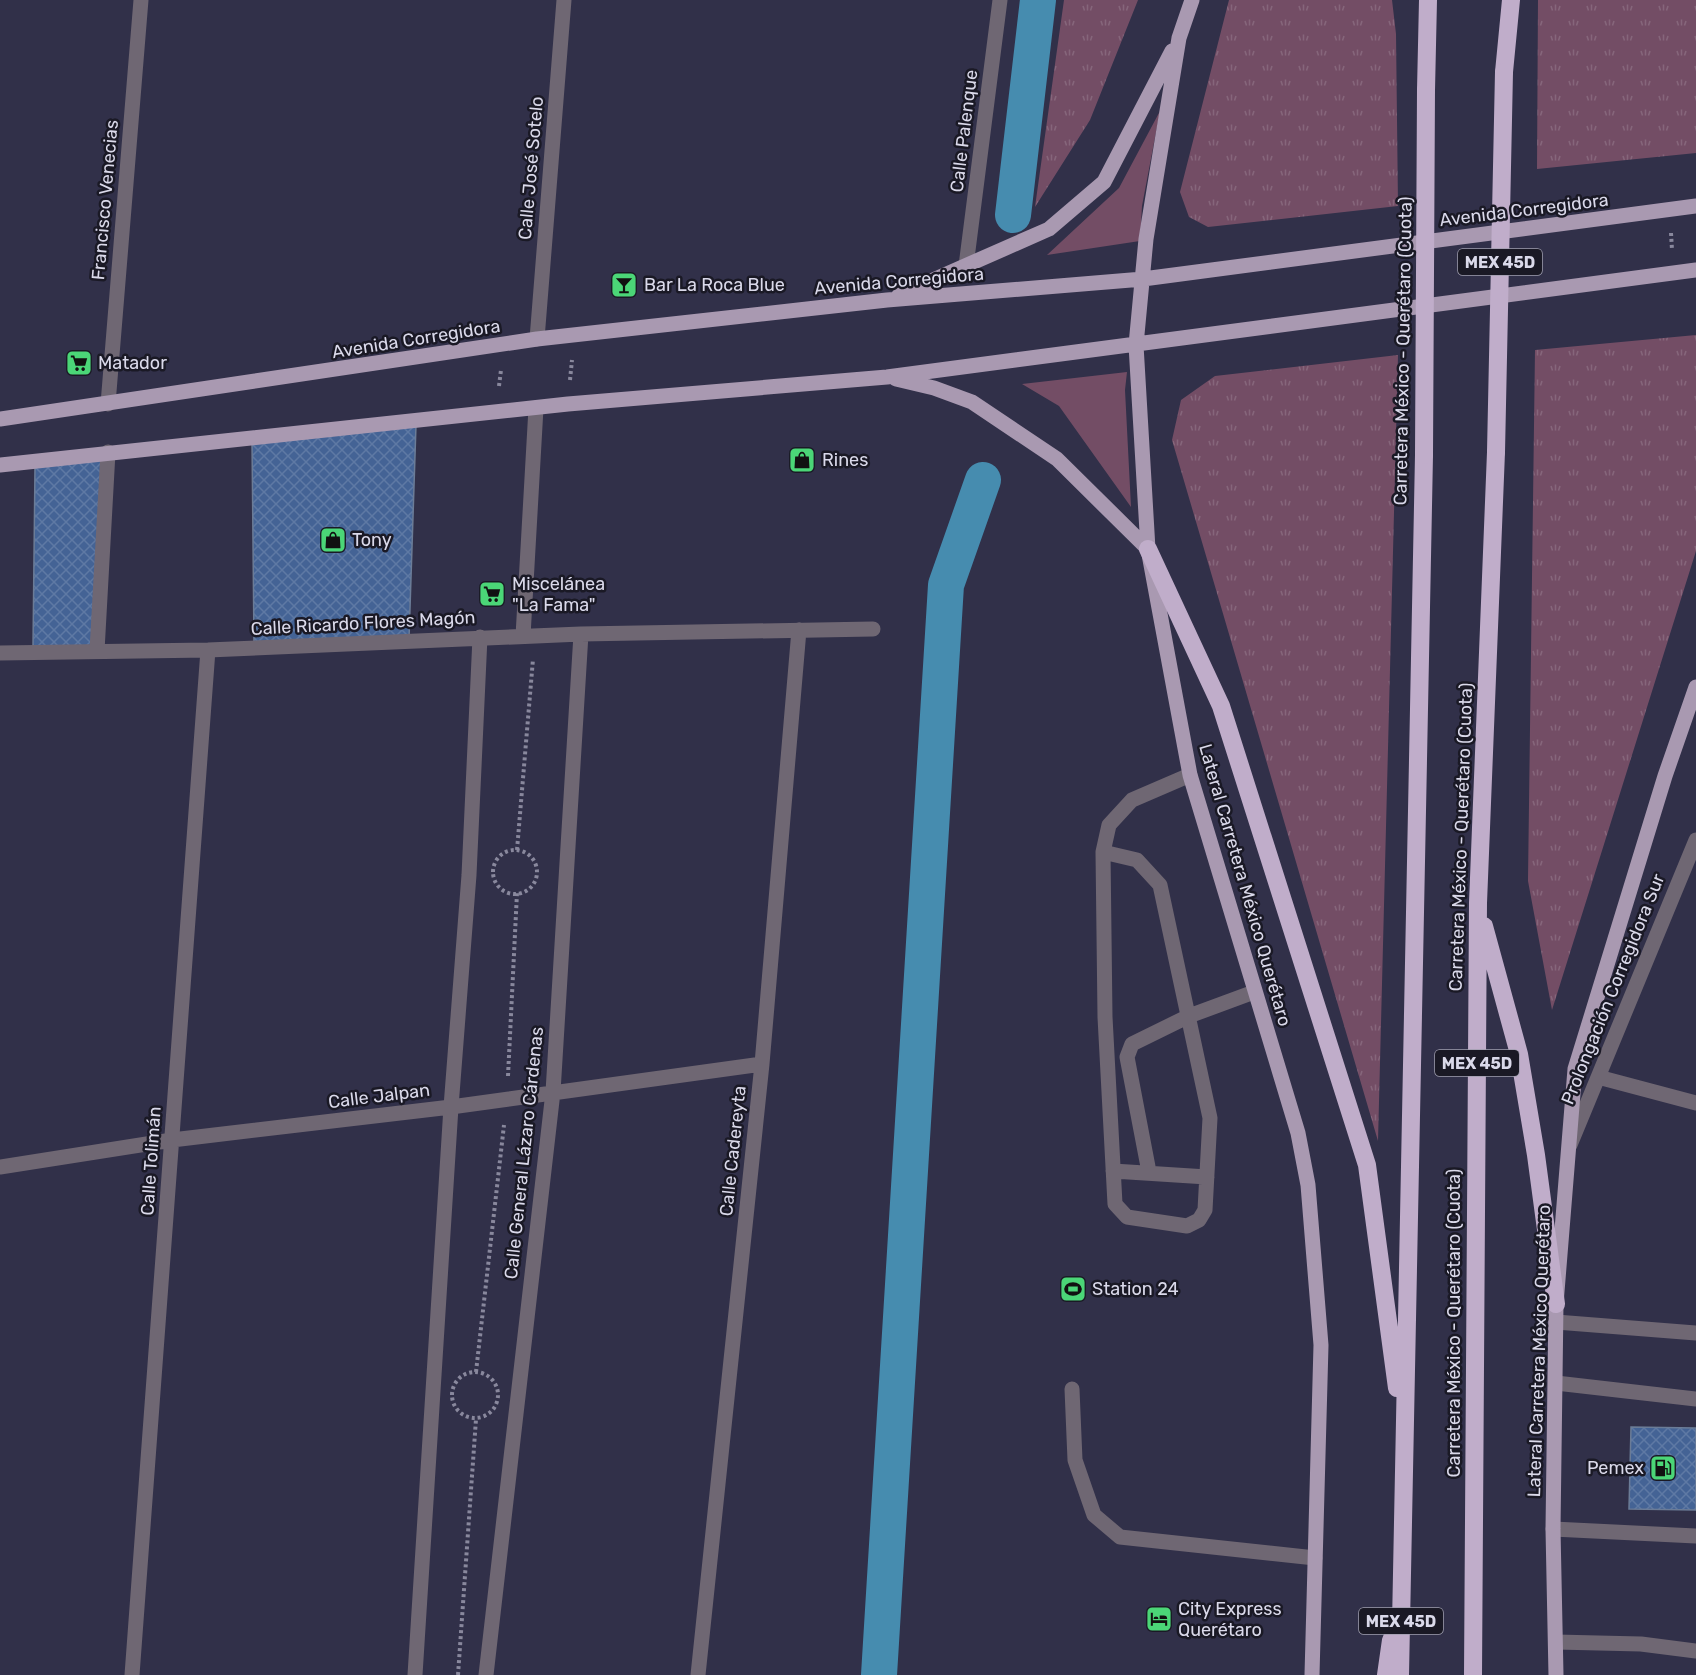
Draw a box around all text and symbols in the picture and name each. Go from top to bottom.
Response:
street label: Calle Palenque [946,68,982,194]
street label: Calle José Sotelo [514,95,548,241]
street label: Francisco Venecias [87,119,123,281]
street label: Avenida Corregidora [1438,189,1610,231]
street label: Carretera México - Querétaro (Cuota) [1389,196,1417,506]
road number: MEX 45D [1458,249,1542,275]
street label: Avenida Corregidora [813,263,985,299]
bar icon: Bar La Roca Blue [609,270,639,300]
place label: Bar La Roca Blue [644,274,785,296]
street label: Avenida Corregidora [330,315,502,363]
supermarket icon: Matador [64,348,94,378]
place label: Matador [98,352,167,374]
shop icon: Rines [787,445,817,475]
place label: Rines [822,449,868,471]
shop icon: Tony [318,525,348,555]
place label: Tony [352,529,392,551]
place label: Miscelánea "La Fama" [512,573,605,616]
supermarket icon: Miscelánea "La Fama" [477,579,507,609]
street label: Calle Ricardo Flores Magón [250,606,476,640]
street label: Carretera México - Querétaro (Cuota) [1445,682,1477,992]
street label: Lateral Carretera México Querétaro [1194,741,1296,1029]
street label: Prolongación Corregidora Sur [1557,870,1669,1108]
street label: Calle General Lázaro Cárdenas [500,1026,548,1280]
road number: MEX 45D [1435,1050,1519,1076]
street label: Calle Jalpan [327,1079,431,1113]
street label: Calle Cadereyta [715,1085,751,1217]
street label: Calle Tolimán [136,1106,166,1216]
street label: Carretera México - Querétaro (Cuota) [1443,1169,1465,1477]
street label: Lateral Carretera México Querétaro [1523,1204,1555,1498]
sports icon: Station 24 [1058,1274,1088,1304]
place label: Station 24 [1092,1278,1179,1300]
fuel station icon: Pemex [1648,1453,1678,1483]
place label: Pemex [1587,1457,1644,1479]
place label: City Express Querétaro [1178,1598,1282,1641]
hotel icon: City Express Querétaro [1144,1604,1174,1634]
road number: MEX 45D [1359,1608,1443,1634]

